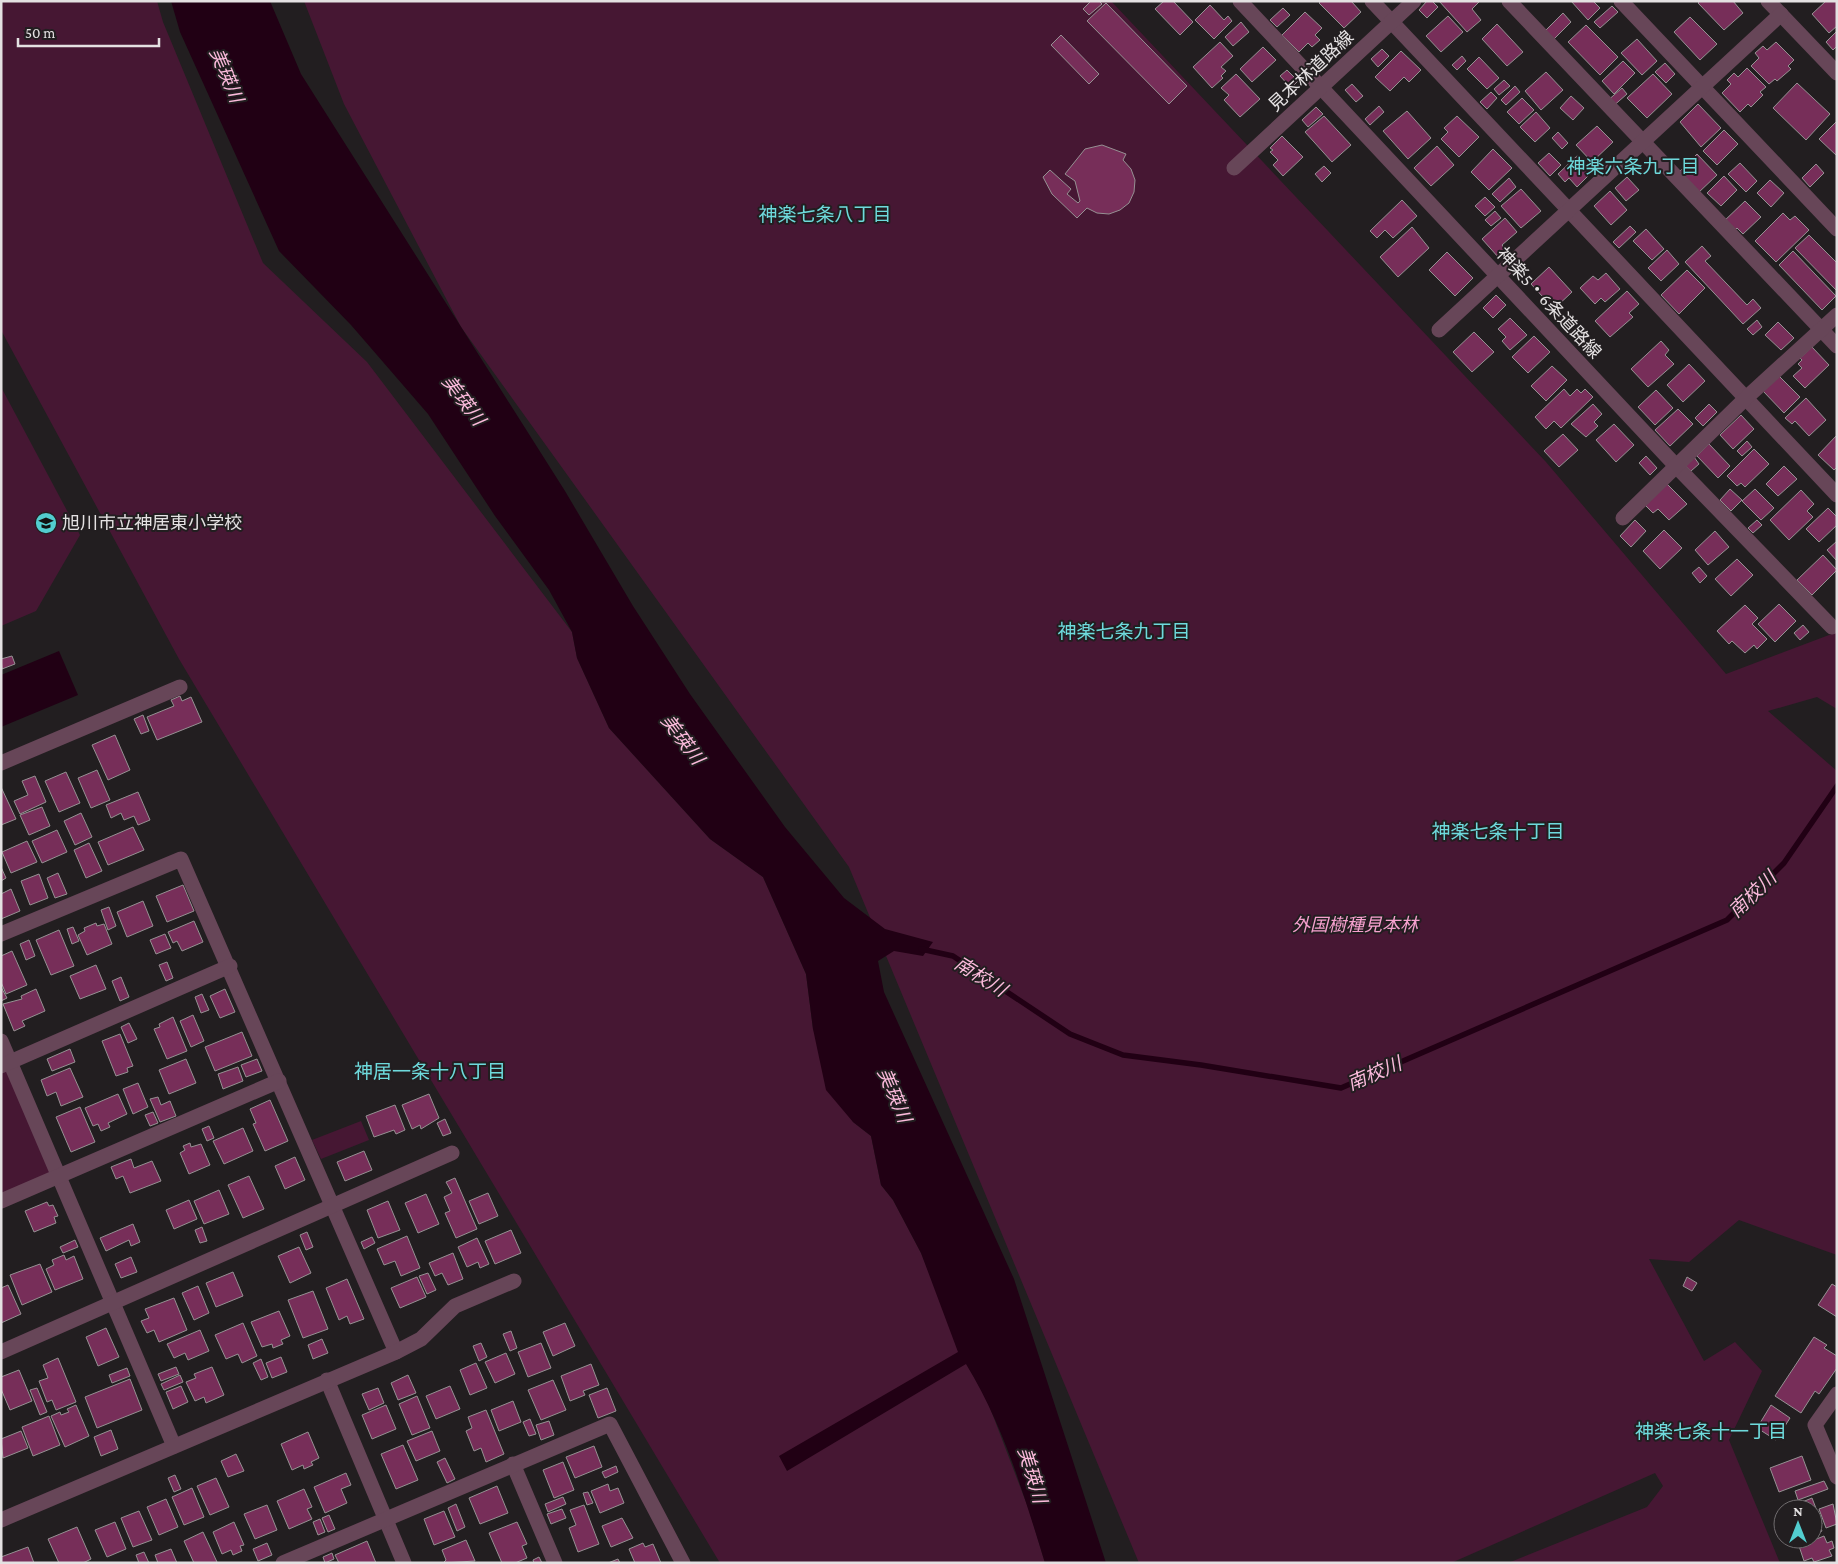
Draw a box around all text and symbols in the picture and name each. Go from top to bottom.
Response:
scale bar [18,15,159,47]
text: 50 m [25,25,55,41]
street label: 見本林道路線 [1265,27,1357,115]
water label: 美瑛川 [206,45,248,107]
district label: 神楽六条九丁目 [1566,156,1700,177]
district label: 神楽七条八丁目 [758,204,892,225]
street label: 神楽5・6条道路線 [1493,244,1605,362]
water label: 美瑛川 [438,371,490,431]
school or university icon: 旭川市立神居東小学校 [34,511,58,535]
place label: 旭川市立神居東小学校 [62,513,242,533]
district label: 神楽七条九丁目 [1057,621,1191,642]
water label: 美瑛川 [657,710,709,770]
district label: 神楽七条十丁目 [1431,821,1565,842]
water label: 南校川 [1725,866,1782,922]
park label: 外国樹種見本林 [1292,915,1420,935]
water label: 南校川 [951,952,1012,1001]
water label: 南校川 [1344,1052,1406,1094]
district label: 神居一条十八丁目 [354,1061,506,1082]
water label: 美瑛川 [874,1065,916,1127]
district label: 神楽七条十一丁目 [1635,1421,1787,1442]
water label: 美瑛川 [1014,1445,1051,1507]
north arrow [1773,1499,1823,1549]
text: N [1793,1503,1803,1519]

